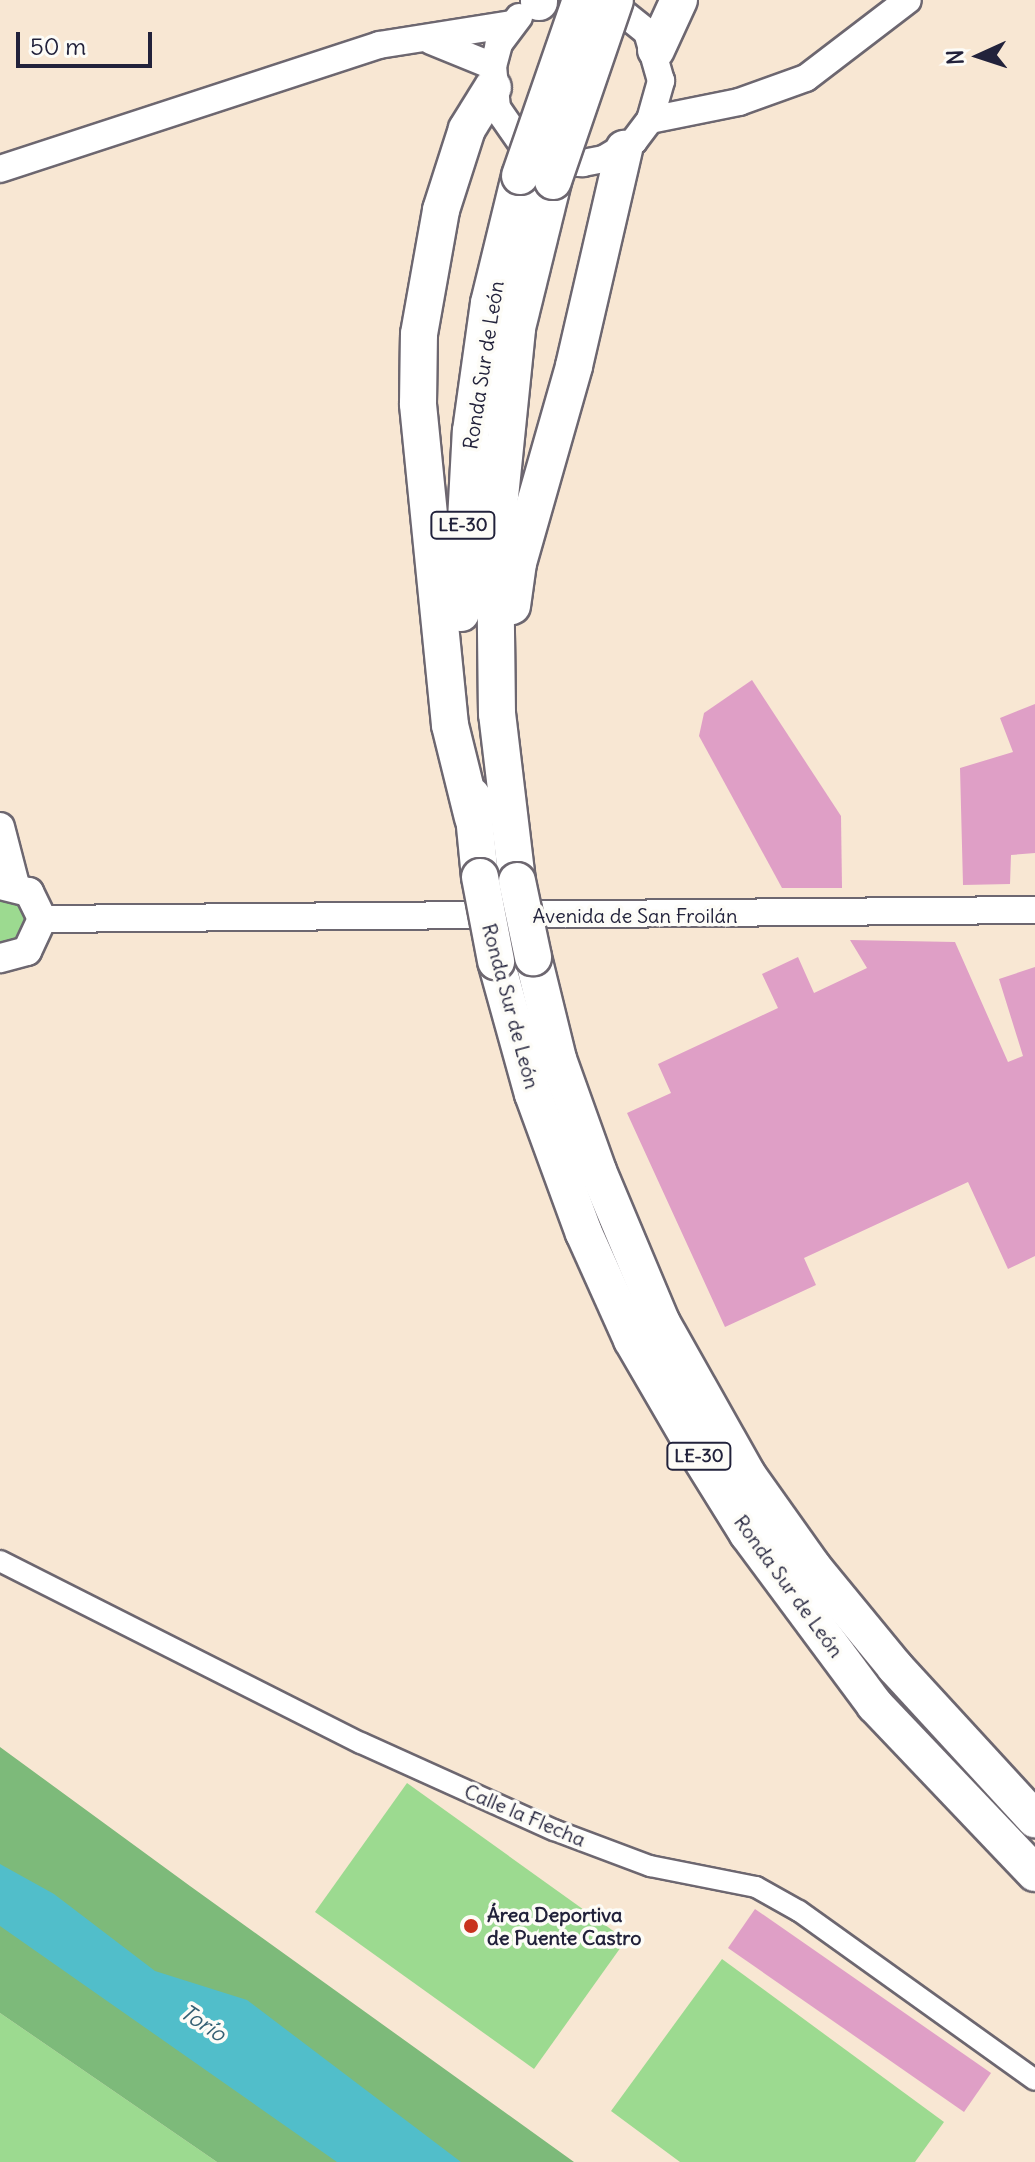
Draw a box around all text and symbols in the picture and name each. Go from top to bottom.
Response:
scale bar [20,16,156,66]
north arrow [939,16,1019,96]
text: 50 m [30,31,86,61]
text: N [941,49,969,66]
street label: Ronda Sur de León [458,279,508,451]
road number: LE-30 [429,511,497,539]
street label: Avenida de San Froilán [533,903,737,927]
street label: Ronda Sur de León [477,921,545,1091]
road number: LE-30 [665,1442,733,1470]
street label: Ronda Sur de León [729,1510,849,1662]
street label: Calle la Flecha [461,1779,589,1851]
place label: Área Deportiva de Puente Castro [487,1902,642,1949]
marker: Área Deportiva de Puente Castro [462,1917,480,1935]
water label: Torío [175,1999,231,2047]

